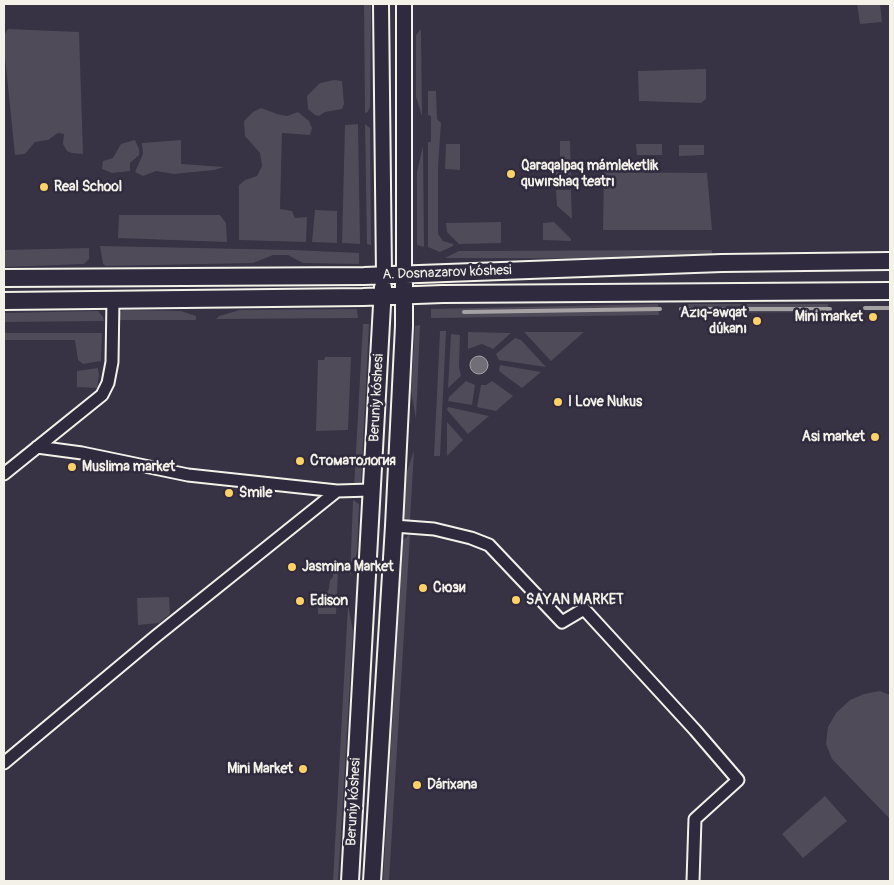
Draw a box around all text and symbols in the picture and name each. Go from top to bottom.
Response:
place label: Qaraqalpaq mámleketlik quwırshaq teatrı [521,158,658,190]
marker: Qaraqalpaq mámleketlik quwırshaq teatrı [505,168,517,180]
place label: Real School [54,179,122,195]
marker: Real School [38,181,50,193]
street label: A. Dosnazarov kóshesi [382,262,512,284]
place label: Azıq-awqat dúkanı [680,305,747,338]
place label: Mini market [795,309,863,325]
marker: Mini market [867,311,879,323]
marker: Azıq-awqat dúkanı [751,315,763,327]
street label: Beruniy kóshesi [366,353,388,443]
place label: I Love Nukus [568,394,642,410]
marker: I Love Nukus [552,396,564,408]
place label: Asi market [802,429,865,445]
marker: Asi market [869,431,881,443]
place label: Стоматология [310,453,396,469]
marker: Стоматология [294,455,306,467]
place label: Muslima market [82,459,175,475]
marker: Muslima market [66,461,78,473]
place label: Smile [239,485,272,501]
marker: Smile [223,487,235,499]
place label: Jasmina Market [302,559,394,575]
marker: Jasmina Market [286,561,298,573]
place label: Сюзи [433,580,466,596]
marker: Сюзи [417,582,429,594]
place label: SAYAN MARKET [526,592,624,608]
place label: Edison [310,593,348,609]
marker: SAYAN MARKET [510,594,522,606]
marker: Edison [294,595,306,607]
street label: Beruniy kóshesi [343,757,365,847]
place label: Mini Market [227,761,293,777]
marker: Mini Market [297,763,309,775]
place label: Dárixana [427,777,477,793]
marker: Dárixana [411,779,423,791]

